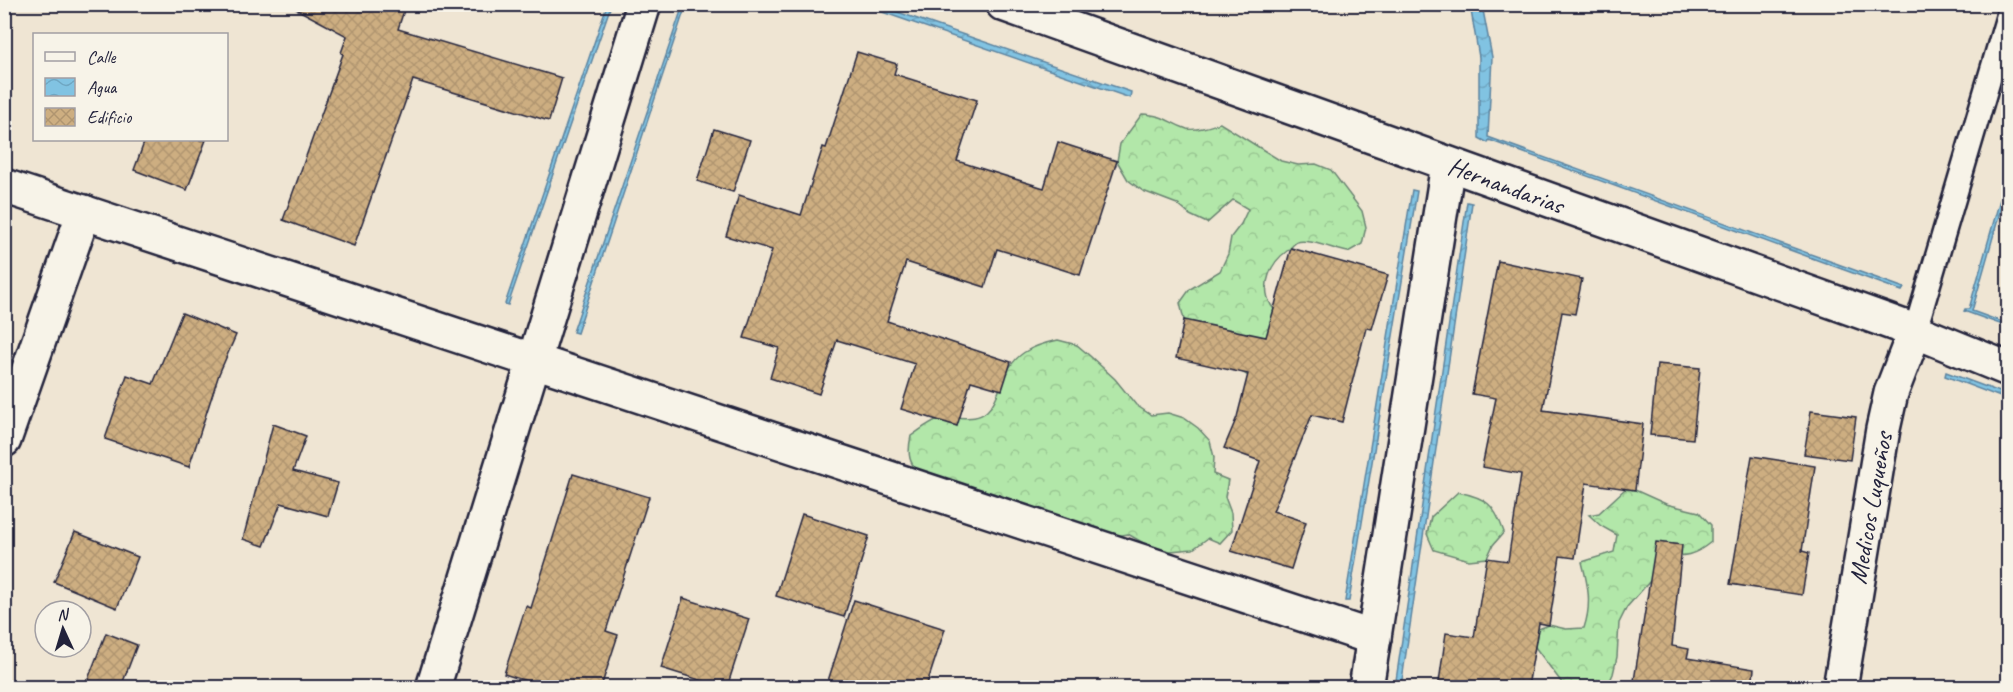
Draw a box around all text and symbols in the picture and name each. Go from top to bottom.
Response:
legend [33,33,228,141]
text: Calle [87,46,116,68]
text: Agua [87,76,118,98]
text: Edificio [87,106,133,128]
street label: Hernandarias [1443,149,1570,222]
street label: Medicos Luqueños [1841,428,1900,586]
north arrow [33,599,93,659]
text: N [56,604,71,625]

